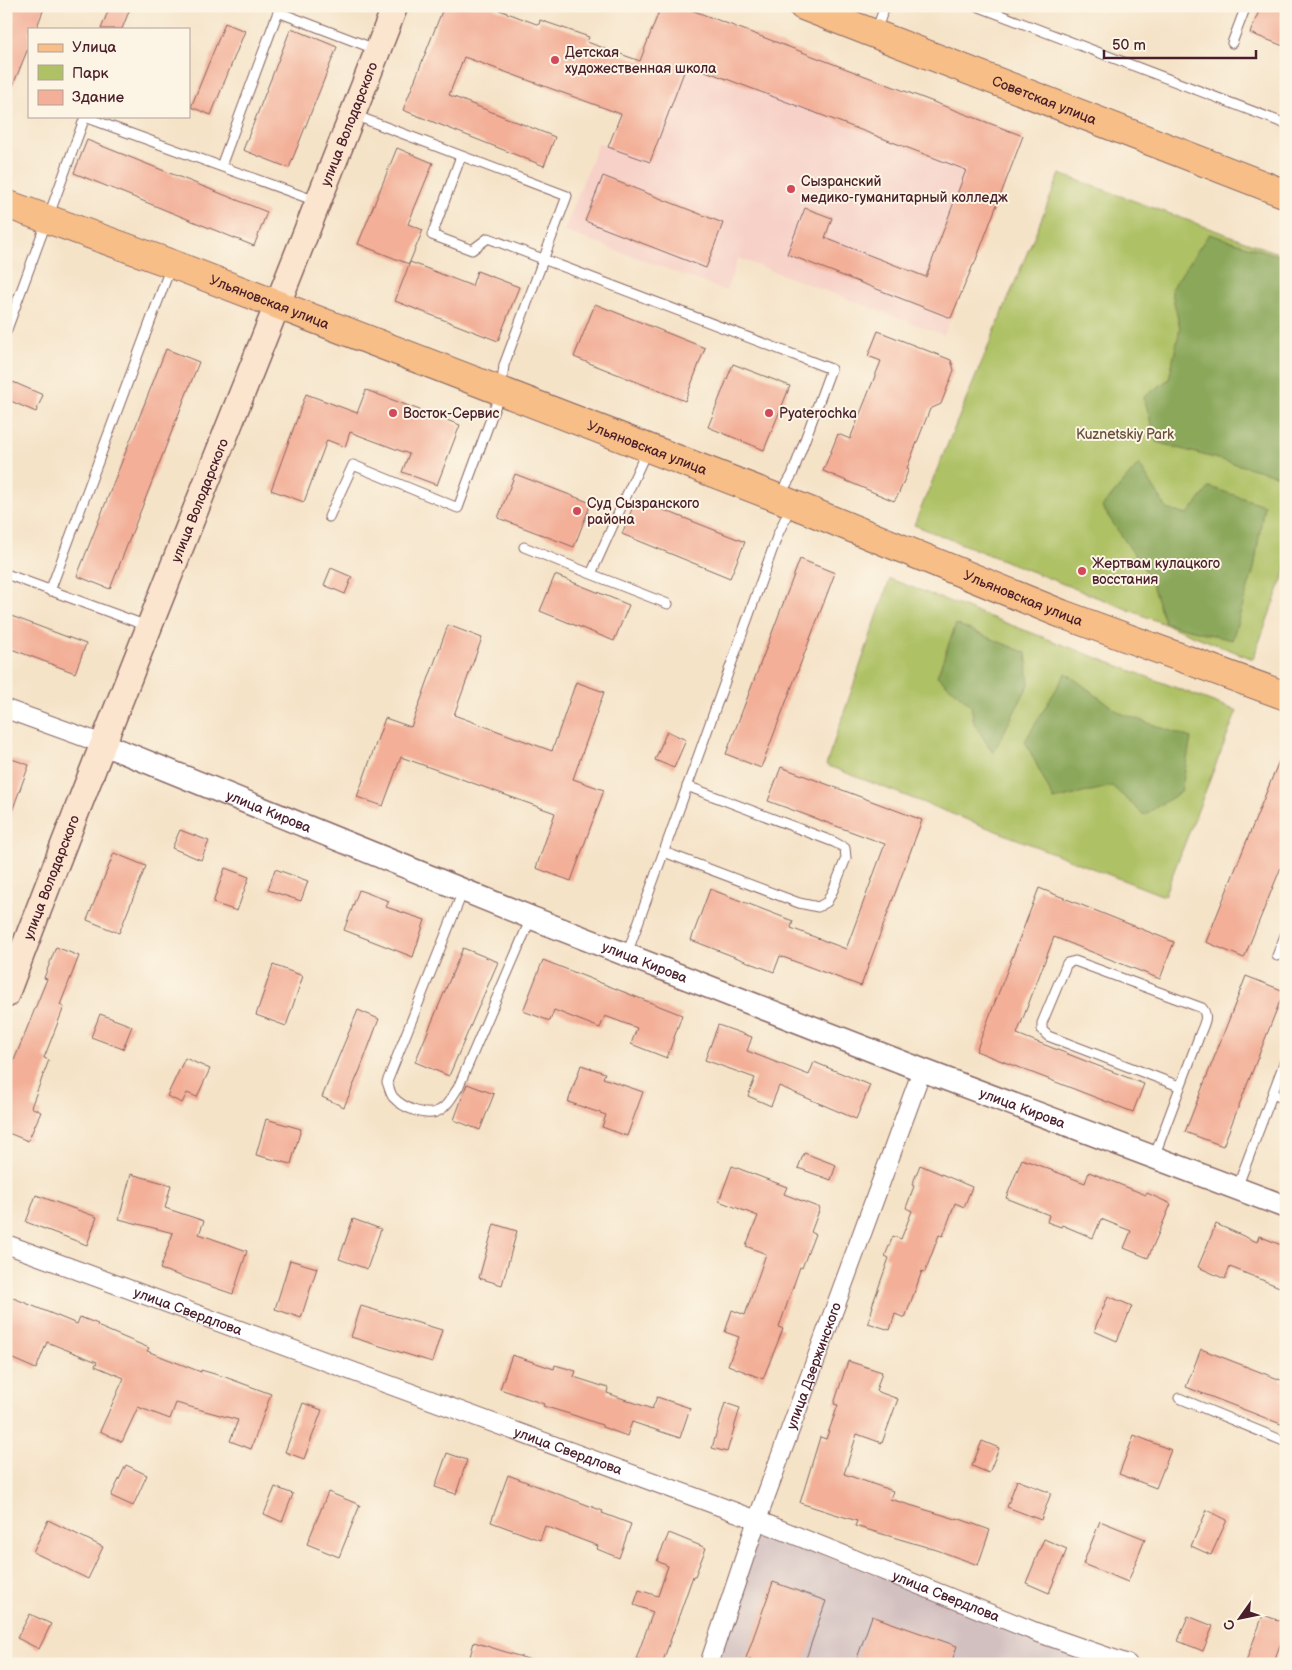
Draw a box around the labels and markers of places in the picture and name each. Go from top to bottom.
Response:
place label: Детская художественная школа [565,44,717,77]
marker: Детская художественная школа [549,54,561,66]
place label: Сызранский медико-гуманитарный колледж [801,173,1008,206]
marker: Сызранский медико-гуманитарный колледж [785,183,797,195]
place label: Восток-Сервис [403,405,499,422]
place label: Pyaterochka [779,405,857,422]
marker: Восток-Сервис [387,407,399,419]
marker: Pyaterochka [763,407,775,419]
place label: Суд Сызранского района [587,495,699,528]
marker: Суд Сызранского района [571,505,583,517]
place label: Жертвам кулацкого восстания [1092,555,1220,588]
marker: Жертвам кулацкого восстания [1076,565,1088,577]

